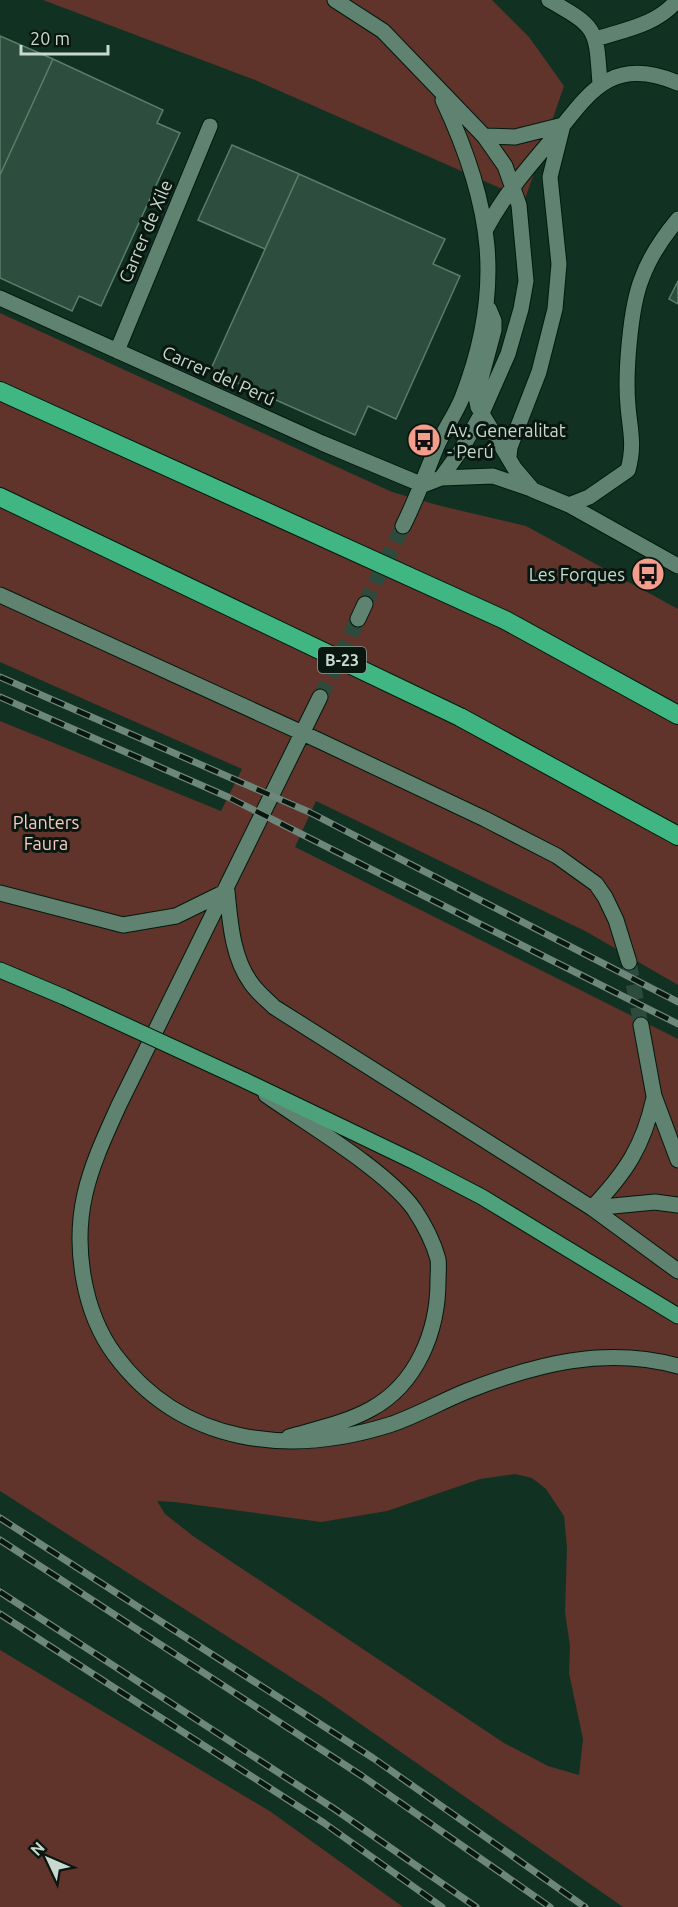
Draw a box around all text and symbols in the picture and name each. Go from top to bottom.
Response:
scale bar [21,18,108,56]
text: 20 m [30,28,70,48]
street label: Carrer de Xile [114,177,176,285]
street label: Carrer del Perú [159,341,279,409]
place label: Av. Generalitat - Perú [447,420,566,461]
bus stop icon: Av. Generalitat - Perú [406,422,442,458]
bus stop icon: Les Forques [630,556,666,592]
place label: Les Forques [529,564,625,584]
road number: B-23 [318,647,366,673]
park label: Planters Faura [13,812,80,853]
north arrow [18,1829,78,1889]
text: N [27,1838,48,1859]

